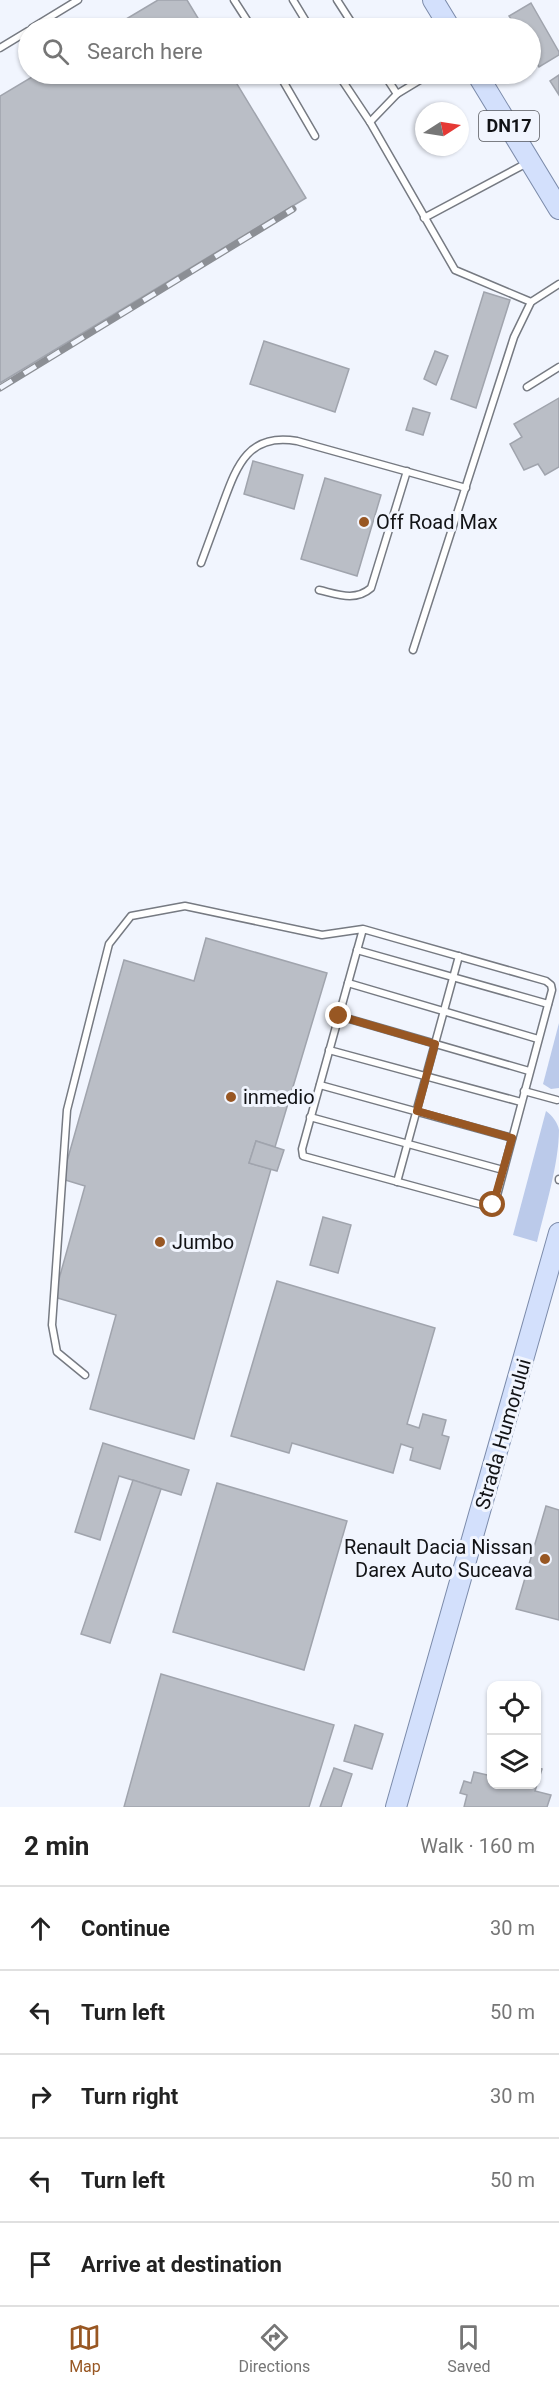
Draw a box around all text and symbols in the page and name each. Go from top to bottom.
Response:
search box [18,18,541,84]
icon: search [39,35,72,68]
text: Search here [87,39,203,64]
north arrow [415,102,469,156]
road number: DN17 [479,111,539,141]
place label: Off Road Max [376,510,498,534]
marker: Off Road Max [357,515,371,529]
route end [325,1002,351,1028]
place label: inmedio [243,1085,315,1109]
marker: inmedio [224,1090,238,1104]
route start [479,1191,505,1217]
place label: Jumbo [172,1230,234,1254]
marker: Jumbo [153,1235,167,1249]
street label: Strada Humorului [470,1356,536,1512]
place label: Renault Dacia Nissan Darex Auto Suceava [344,1535,533,1582]
marker: Renault Dacia Nissan Darex Auto Suceava [538,1552,552,1566]
map controls [487,1681,541,1789]
button: locate [487,1681,541,1735]
button: layers [487,1735,541,1789]
text: 2 min [24,1831,89,1861]
text: Walk · 160 m [420,1834,535,1858]
icon: ahead [24,1912,57,1945]
text: Continue [81,1916,170,1941]
text: 30 m [490,1916,535,1940]
icon: left [24,1996,57,2029]
text: Turn left [81,2000,165,2025]
text: 50 m [490,2000,535,2024]
icon: right [24,2080,57,2113]
text: Turn right [81,2084,178,2109]
text: 30 m [490,2084,535,2108]
icon: left [24,2164,57,2197]
text: Turn left [81,2168,165,2193]
text: 50 m [490,2168,535,2192]
icon: arrive [24,2248,57,2281]
text: Arrive at destination [81,2252,282,2277]
tab: Map [68,2321,101,2376]
tab: Directions [238,2321,310,2376]
tab: Saved [447,2321,491,2376]

